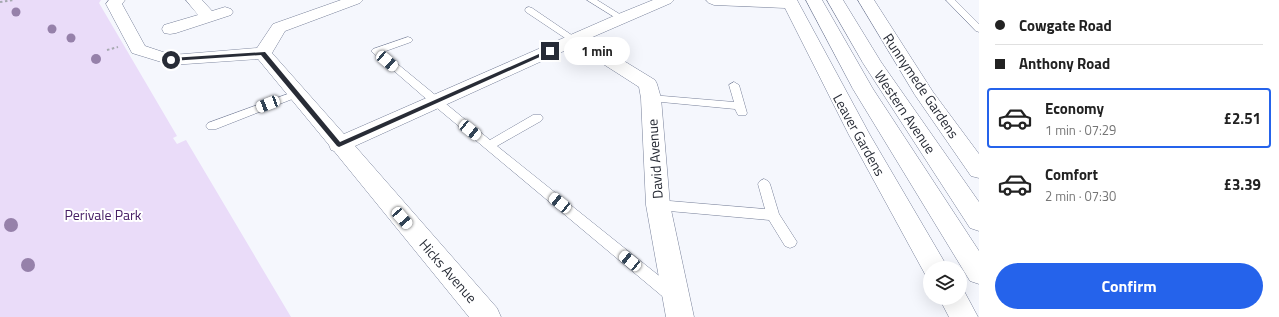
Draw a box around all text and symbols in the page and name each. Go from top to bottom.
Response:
text: Cowgate Road [1019,14,1112,37]
street label: Runnymede Gardens [878,29,964,143]
callout: 1 min [564,37,630,65]
text: 1 min [581,41,613,61]
route end [541,42,559,60]
car [374,49,400,73]
route start [162,51,180,69]
text: Anthony Road [1019,52,1110,75]
street label: Western Avenue [870,66,941,158]
street label: Leaver Gardens [828,90,891,180]
car [255,94,281,114]
text: Economy [1045,97,1104,120]
icon: car [997,100,1033,136]
text: £2.51 [1224,107,1261,130]
car [457,118,483,142]
street label: David Avenue [641,118,668,200]
text: 1 min · 07:29 [1045,120,1116,140]
text: Comfort [1045,163,1098,186]
icon: car [997,166,1033,202]
text: £3.39 [1224,173,1261,196]
text: 2 min · 07:30 [1045,186,1116,206]
car [547,191,573,215]
park label: Perivale Park [64,204,142,225]
car [390,205,414,231]
street label: Hicks Avenue [415,234,482,307]
car [617,249,643,273]
map controls [923,261,967,305]
button: layers [923,261,967,305]
button: Confirm [995,263,1263,309]

